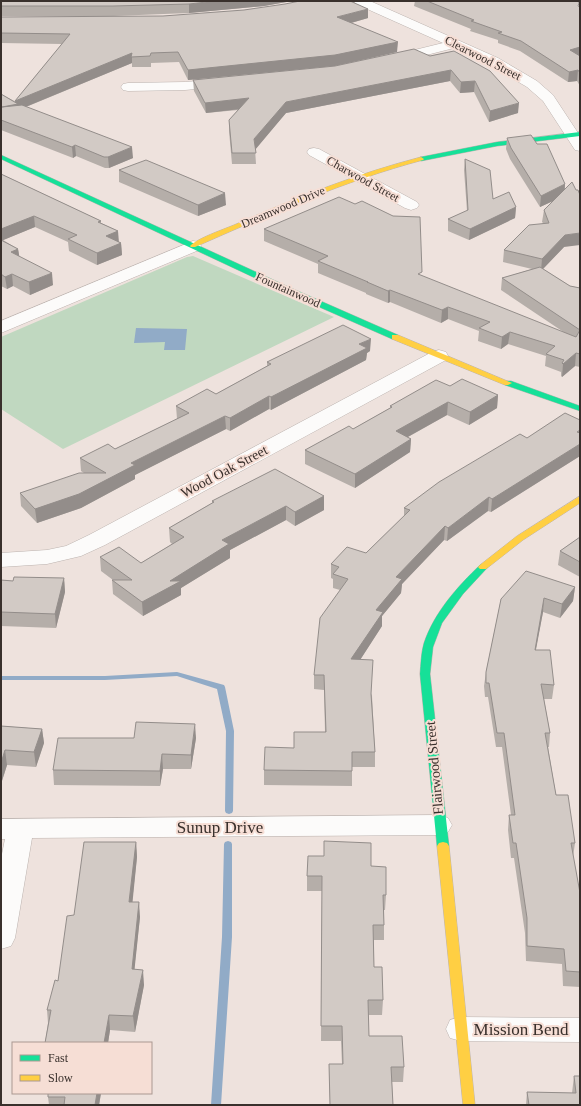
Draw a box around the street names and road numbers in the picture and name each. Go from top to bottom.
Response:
street label: Clearwood Street [443,33,524,84]
street label: Charwood Street [324,153,402,205]
street label: Dreamwood Drive [239,183,327,231]
street label: Fountainwood [253,270,323,310]
street label: Wood Oak Street [178,442,270,501]
street label: Flairwood Street [423,721,446,815]
street label: Sunup Drive [177,818,263,837]
street label: Mission Bend [474,1020,569,1039]

